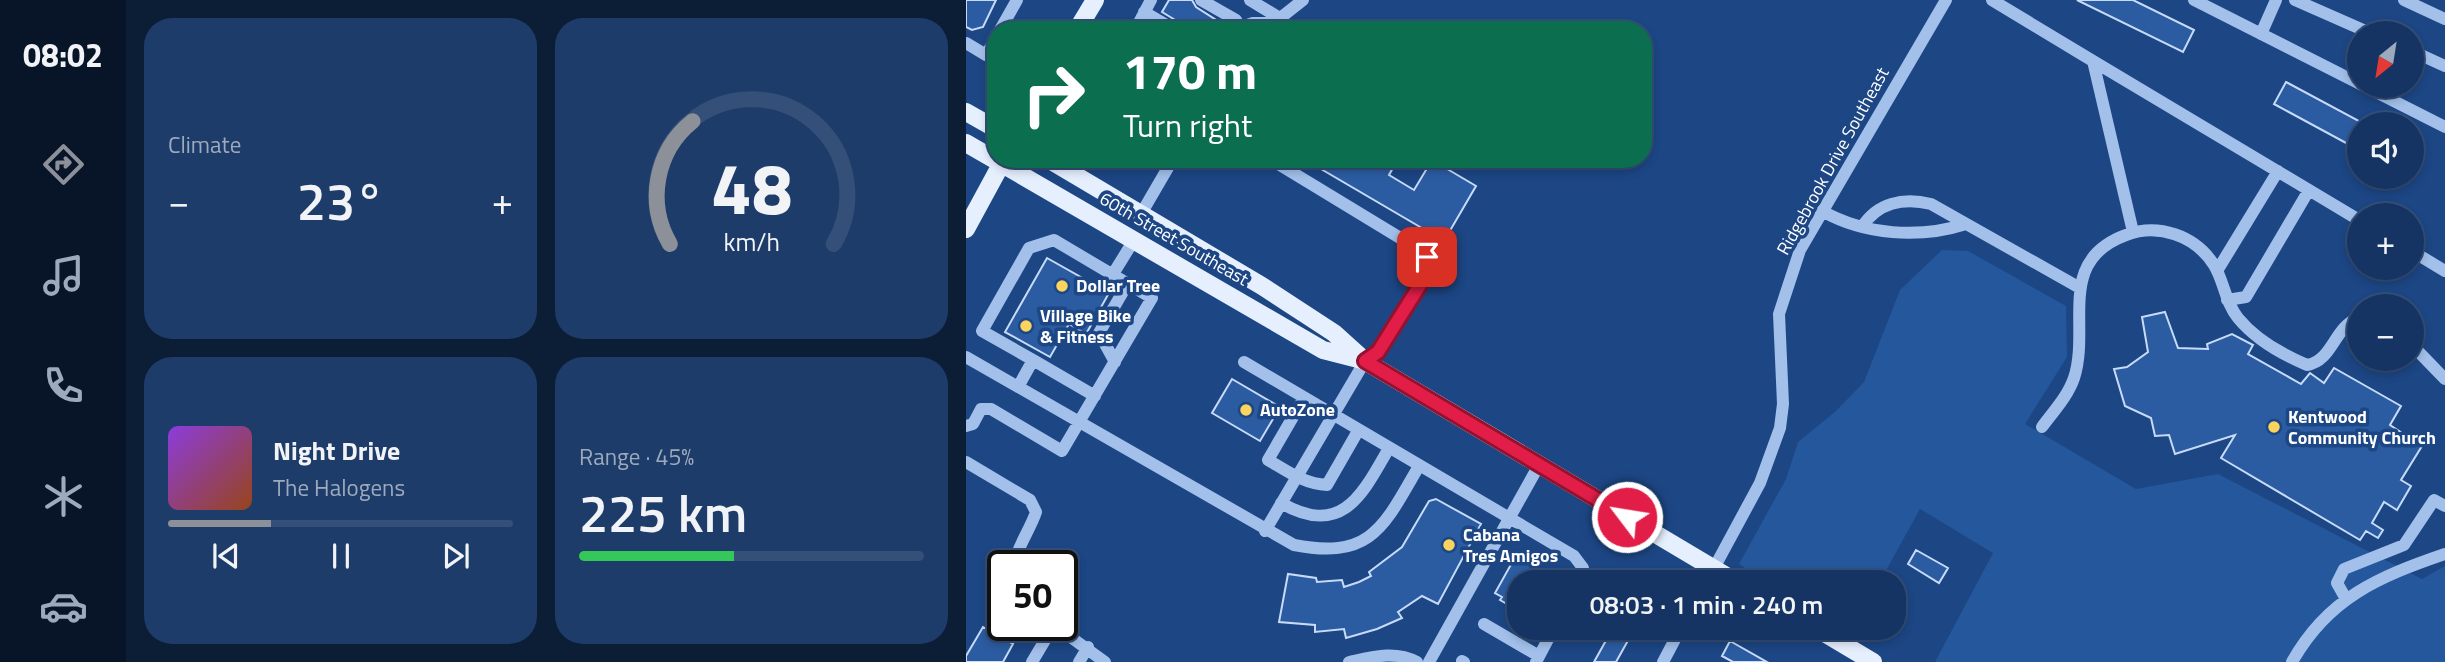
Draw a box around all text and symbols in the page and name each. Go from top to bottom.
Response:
north arrow [2347,21,2424,98]
map controls [2347,21,2424,371]
text: 08:02 [23,31,103,79]
text: 170 m [1123,33,1257,108]
icon: right [1008,49,1099,140]
street label: Ridgebrook Drive Southeast [1770,61,1896,260]
text: Turn right [1123,101,1252,149]
button: sound [2347,112,2424,189]
text: Climate [168,127,241,162]
text: 48 [711,133,792,243]
icon: directions [39,140,88,189]
text: 23° [297,161,384,240]
text: − [168,172,189,230]
text: + [492,172,513,230]
street label: 60th Street Southeast [1095,185,1254,293]
button: + [2347,203,2424,280]
text: km/h [723,223,780,261]
pin [1397,227,1457,287]
icon: arrive [1408,238,1446,276]
icon: music [39,251,88,300]
place label: Dollar Tree [1076,272,1160,299]
marker: Dollar Tree [1054,278,1070,294]
button: − [2347,294,2424,371]
place label: Village Bike & Fitness [1040,302,1131,350]
marker: Village Bike & Fitness [1018,318,1034,334]
icon: phone [39,361,88,410]
place label: AutoZone [1260,396,1335,423]
marker: AutoZone [1238,402,1254,418]
place label: Kentwood Community Church [2288,403,2436,451]
marker: Kentwood Community Church [2266,419,2282,435]
text: Night Drive [273,431,400,470]
text: Range · 45% [579,439,694,474]
text: The Halogens [273,470,405,505]
icon: climate [39,472,88,521]
text: 225 km [579,473,747,552]
position arrow [1590,480,1664,554]
place label: Cabana Tres Amigos [1463,521,1558,569]
icon: previous [207,537,245,575]
icon: pause [322,537,360,575]
icon: next [437,537,475,575]
marker: Cabana Tres Amigos [1441,537,1457,553]
speed limit sign: 50 [987,550,1078,641]
icon: car [39,582,88,631]
text: 08:03 · 1 min · 240 m [1590,585,1823,624]

